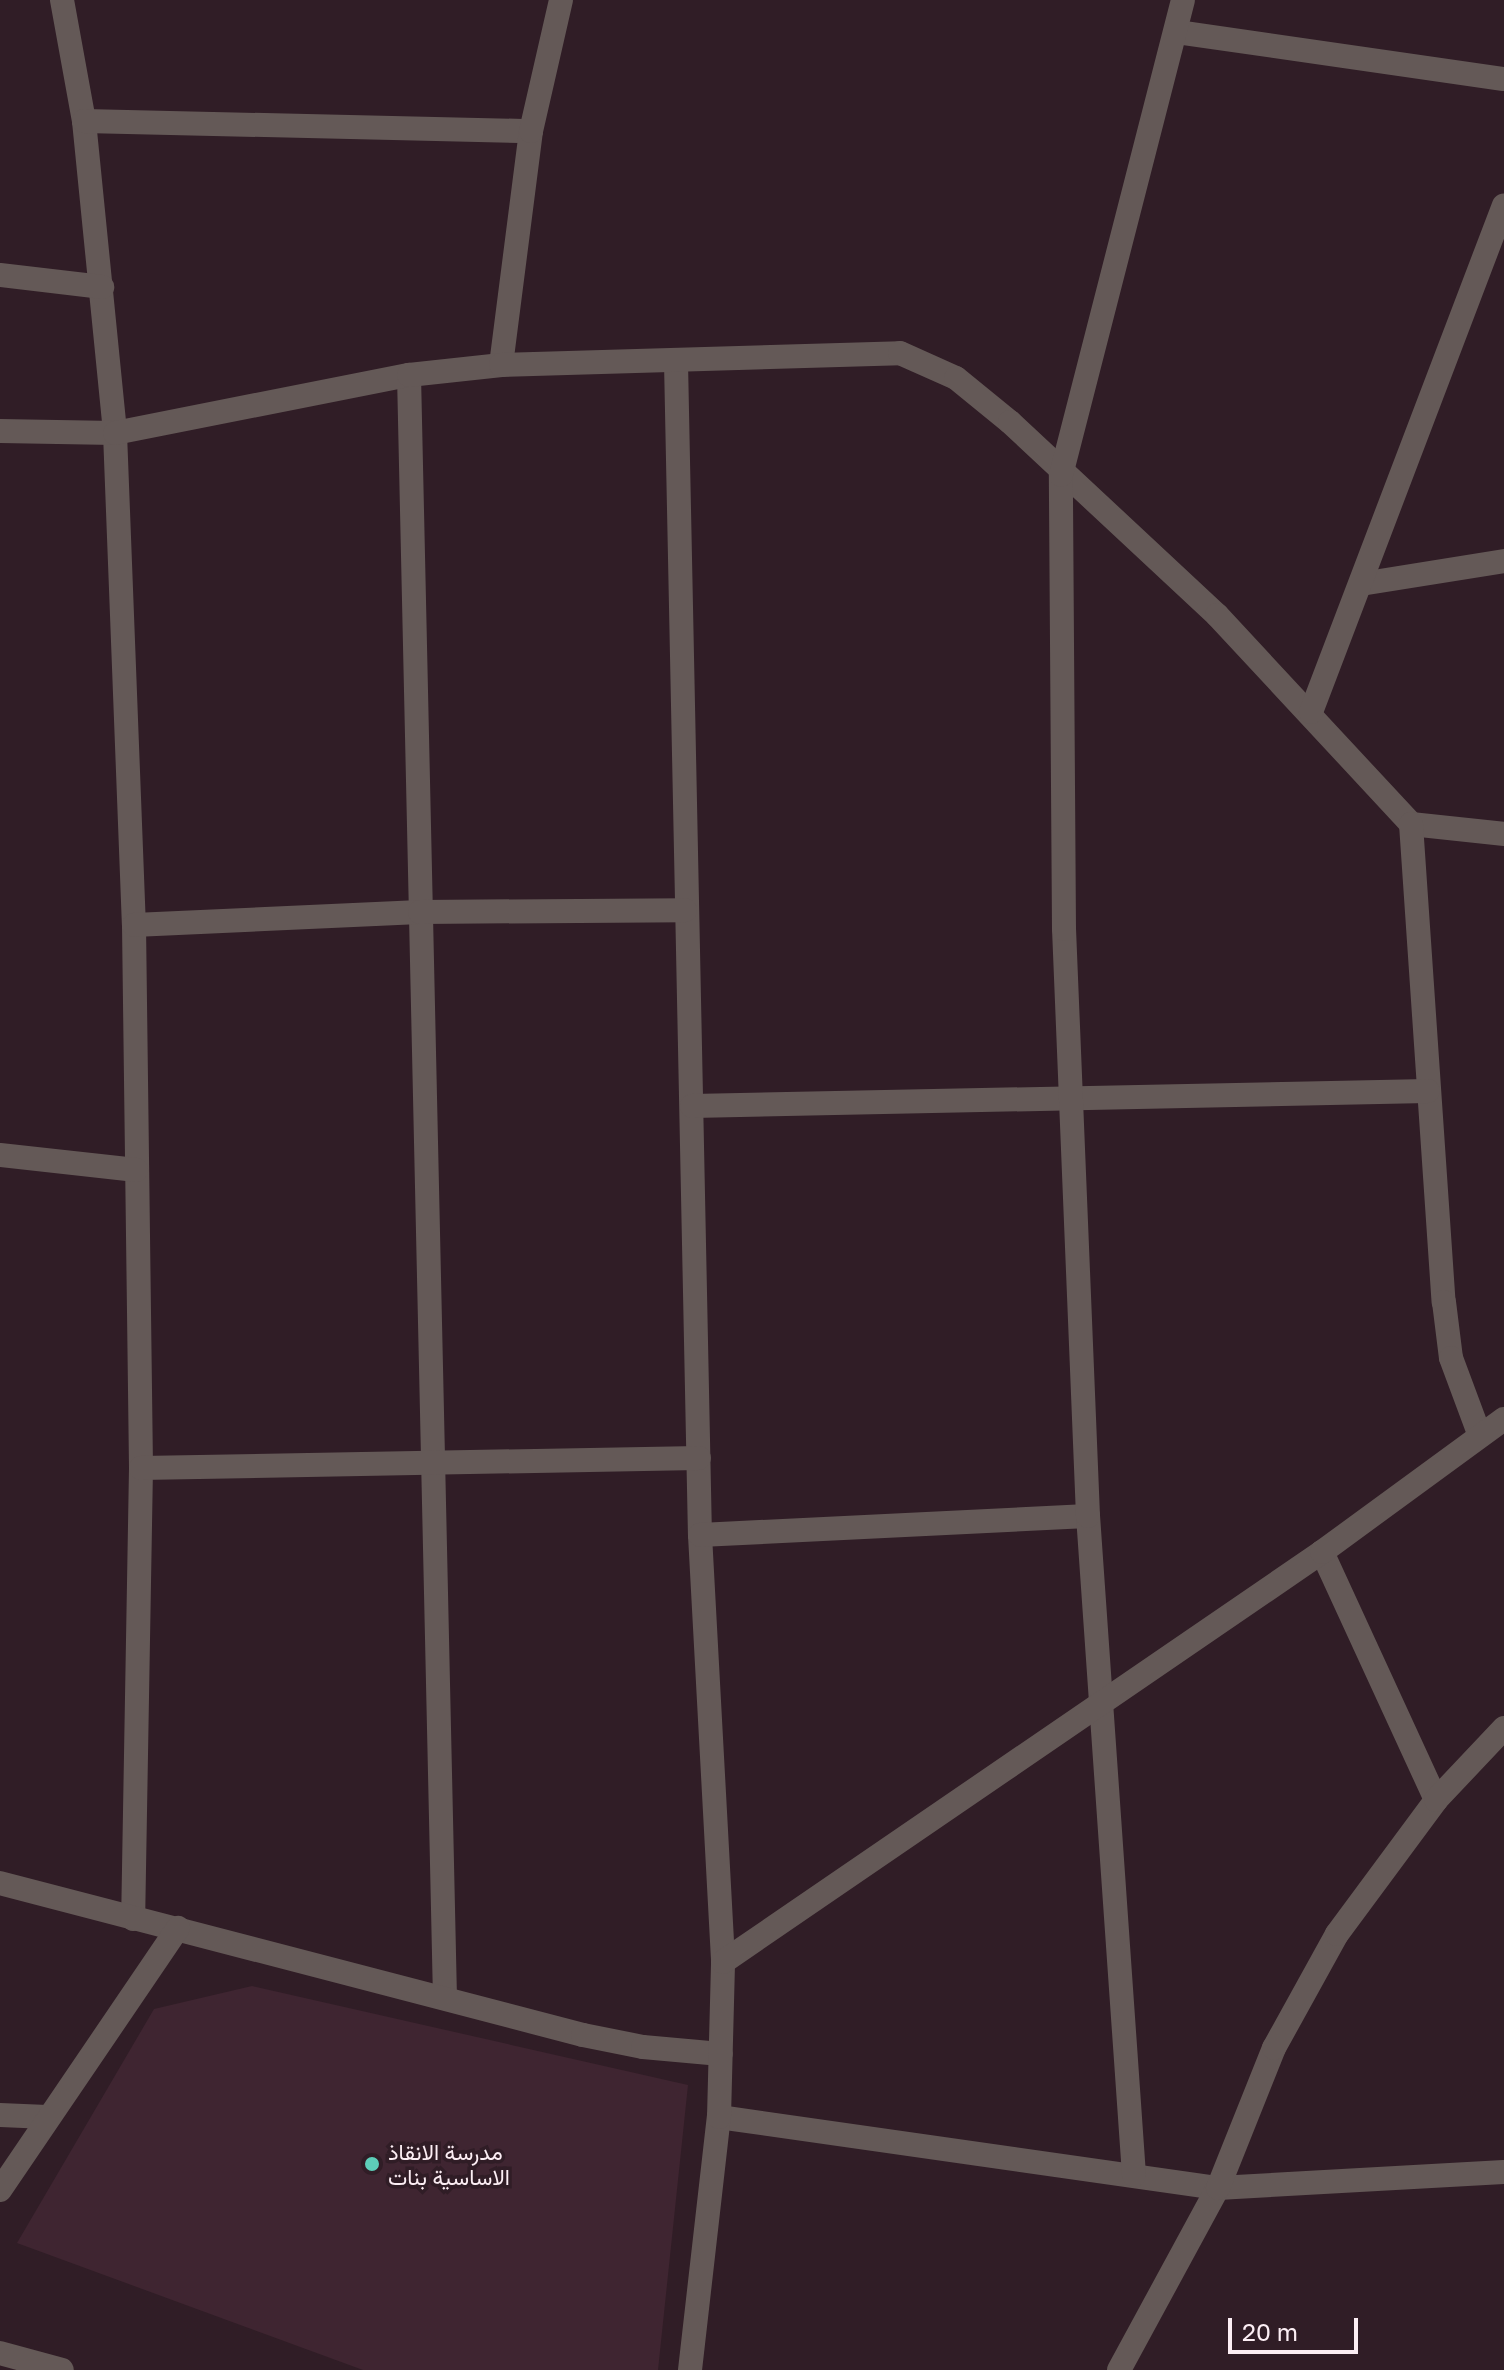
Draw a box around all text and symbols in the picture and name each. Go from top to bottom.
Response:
place label: مدرسة الانقاذ الاساسية بنات [388,2138,510,2190]
marker: مدرسة الانقاذ الاساسية بنات [363,2155,381,2173]
scale bar [1232,2302,1362,2352]
text: 20 m [1242,2317,1298,2346]

